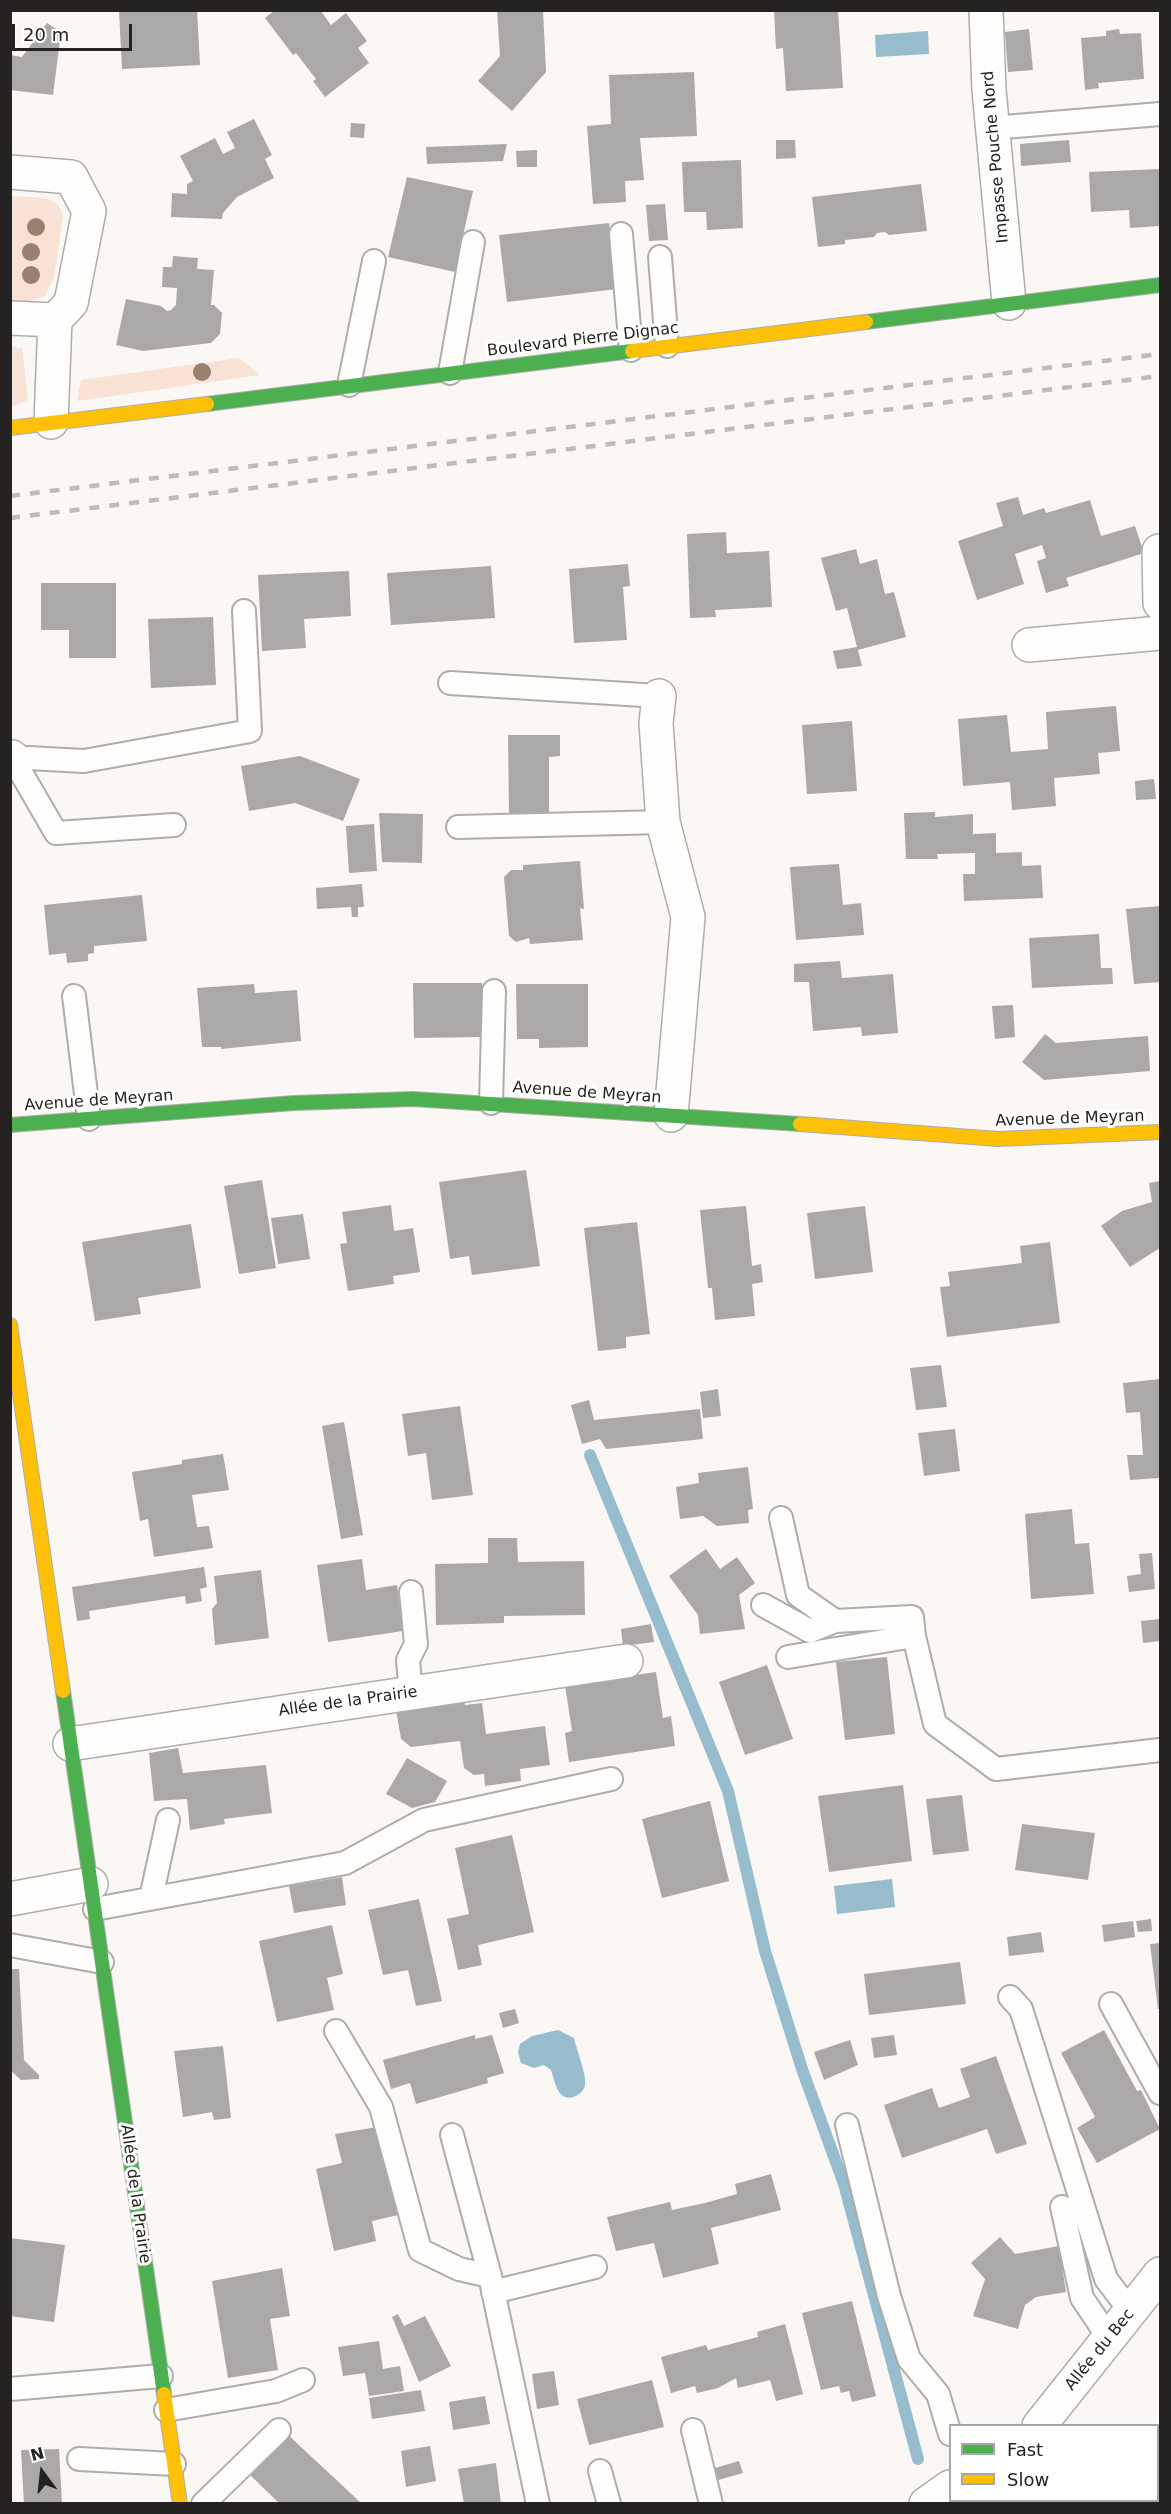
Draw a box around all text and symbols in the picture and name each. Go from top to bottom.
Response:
scale bar [15,12,135,50]
text: 20 m [23,24,69,45]
street label: Impasse Pouche Nord [979,70,1013,244]
street label: Boulevard Pierre Dignac [486,319,680,361]
street label: Avenue de Meyran [512,1078,662,1108]
street label: Avenue de Meyran [24,1086,174,1116]
street label: Avenue de Meyran [995,1107,1145,1131]
street label: Allée de la Prairie [277,1683,419,1721]
street label: Allée de la Prairie [116,2123,154,2265]
street label: Allée du Bec [1061,2305,1139,2395]
legend [949,2424,1159,2502]
text: Fast [1007,2439,1043,2460]
north arrow [12,2442,72,2502]
text: N [28,2443,46,2465]
text: Slow [1007,2469,1049,2490]

